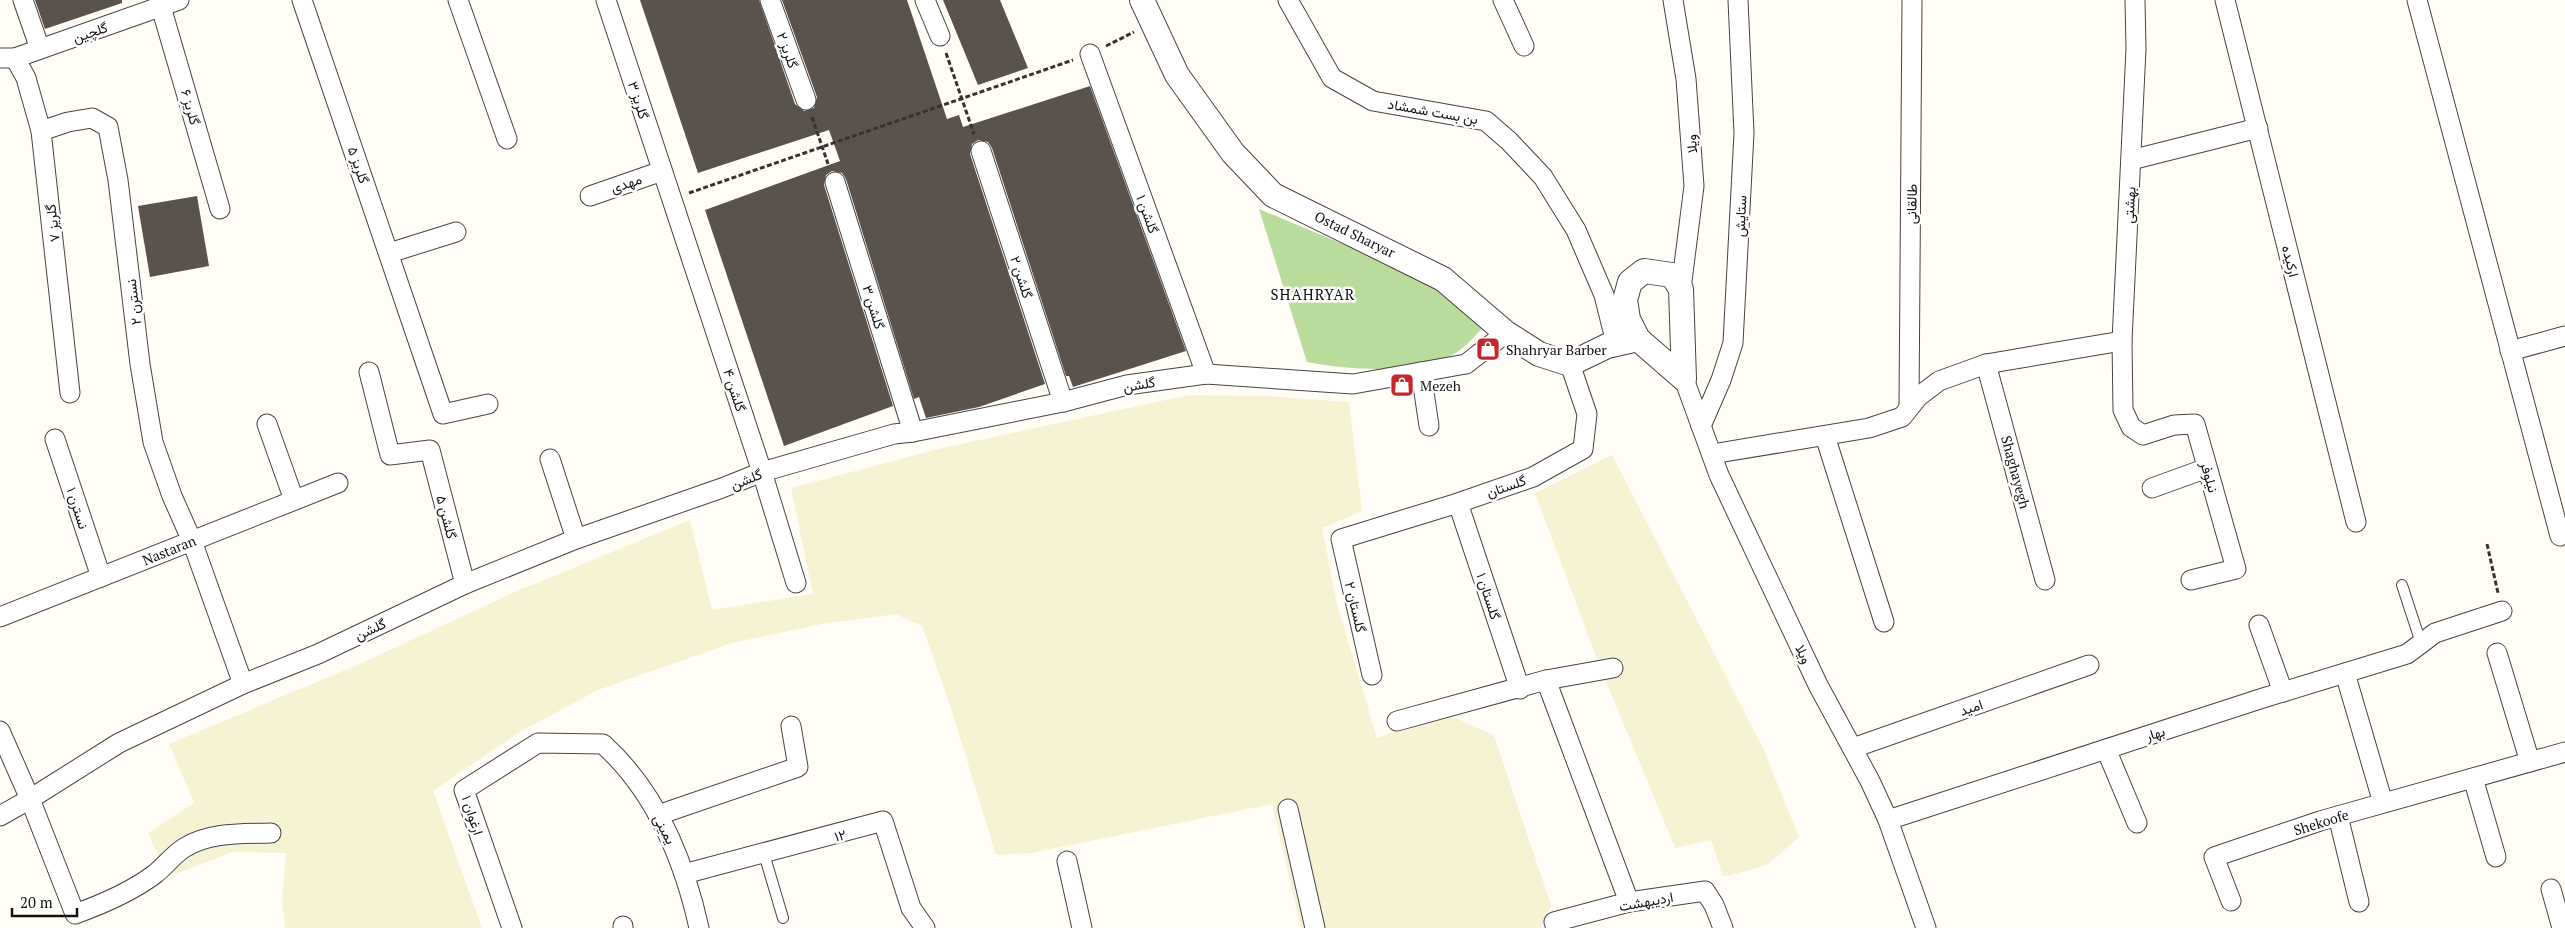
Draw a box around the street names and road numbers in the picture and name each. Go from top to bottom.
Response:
street label: گلچین [70,17,110,48]
street label: گلریز ۲ [773,29,803,71]
street label: گلریز ۳ [624,79,654,121]
street label: گلریز ۶ [177,87,205,127]
street label: بن بست شمشاد [1386,94,1480,128]
street label: ویلا [1681,134,1701,154]
street label: گلریز ۵ [344,144,374,186]
street label: مهدی [608,169,644,197]
street label: طالقانی [1901,184,1921,224]
street label: بهشتی [2119,186,2139,224]
street label: گلشن ۱ [1132,192,1164,236]
street label: ستایش [1729,195,1751,237]
street label: گلریز ۷ [40,203,64,243]
street label: Ostad Sharyar [1311,206,1399,262]
street label: ارکیده [2278,243,2304,279]
street label: گلشن ۲ [1006,253,1038,301]
street label: نسترن ۲ [121,278,145,326]
street label: گلشن ۳ [858,283,890,331]
street label: گلشن ۴ [719,366,751,414]
street label: گلشن [1121,372,1157,396]
street label: Shaghayegh [1997,433,2035,511]
street label: نیلوفر [2196,458,2223,495]
street label: گلشن [727,464,765,494]
street label: گلستان [1484,470,1528,502]
street label: نسترن ۱ [62,485,94,531]
street label: گلشن ۵ [432,493,462,541]
street label: Nastaran [139,530,199,569]
street label: گلستان ۱ [1472,570,1506,622]
street label: گلستان ۲ [1341,580,1371,634]
street label: گلشن [351,614,389,644]
street label: ویلا [1791,641,1817,667]
street label: امید [1957,694,1985,720]
street label: بهار [2142,721,2167,745]
street label: ارغوان ۱ [458,793,488,837]
street label: Shekoofe [2291,805,2351,839]
street label: یمینی [649,811,681,847]
street label: ۱۲ [832,824,848,846]
street label: اردیبهشت [1617,887,1675,915]

